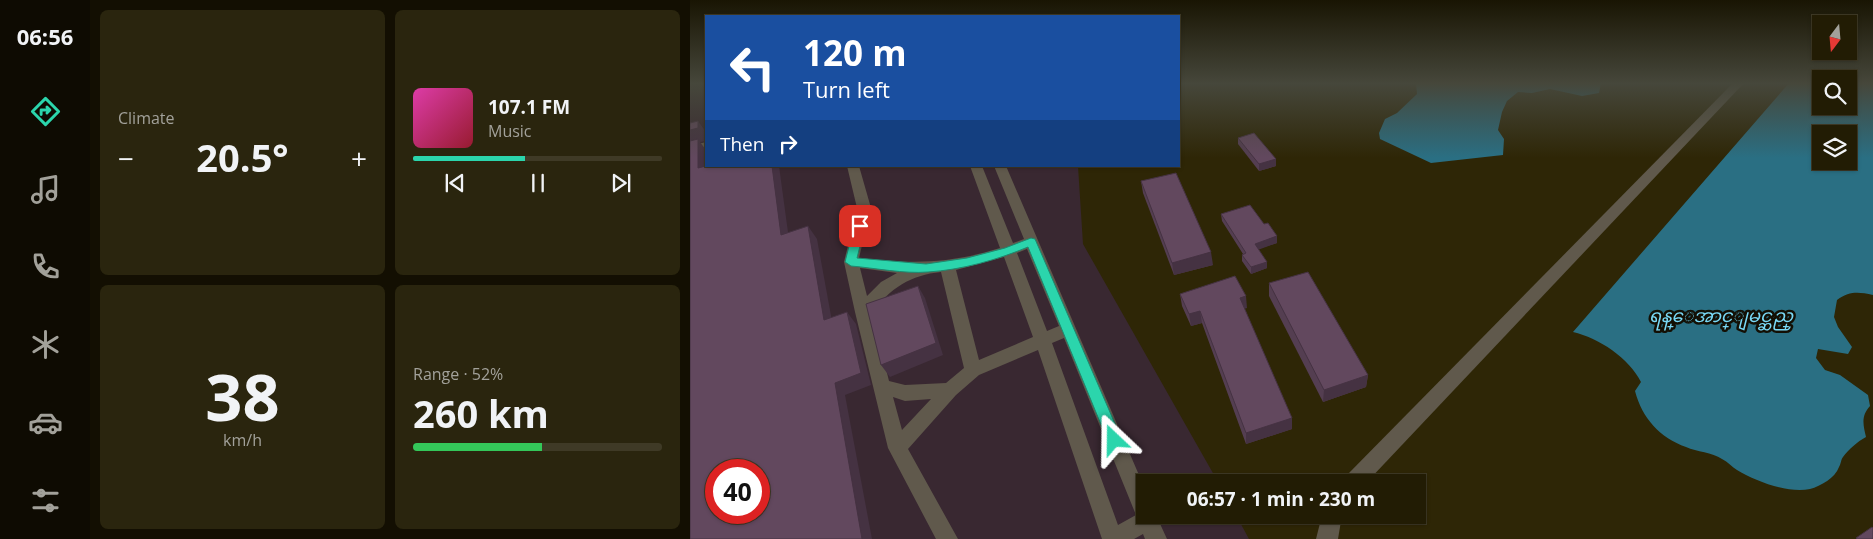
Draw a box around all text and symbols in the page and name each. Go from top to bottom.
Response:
north arrow [1812,15,1858,60]
map controls [1812,15,1857,170]
text: 06:56 [17,21,73,51]
text: 120 m [803,29,907,76]
icon: left [720,35,785,100]
button: search [1812,70,1857,115]
text: Turn left [803,74,890,104]
icon: directions [28,94,63,129]
text: 107.1 FM [488,94,570,120]
text: Climate [118,107,175,129]
text: Music [488,120,532,142]
button: layers [1812,125,1857,170]
icon: right [774,130,802,158]
text: 20.5° [196,131,289,183]
text: Then [720,131,764,157]
text: − [118,139,134,177]
text: + [351,139,367,177]
icon: previous [441,169,469,197]
icon: pause [524,169,552,197]
icon: next [607,169,635,197]
icon: music [28,172,63,207]
pin [839,205,881,247]
icon: arrive [846,212,874,240]
icon: phone [28,249,63,284]
water label: ရန္ေအာင္ျမင္ဆည္ [1649,303,1794,331]
icon: climate [28,327,63,362]
text: 38 [205,352,280,440]
text: Range · 52% [413,363,503,385]
text: 260 km [413,387,549,439]
icon: car [28,405,63,440]
position arrow [1087,413,1139,465]
text: km/h [223,429,262,451]
speed limit sign: 40 [705,459,770,524]
icon: filters [28,483,63,518]
text: 06:57 · 1 min · 230 m [1187,486,1375,512]

